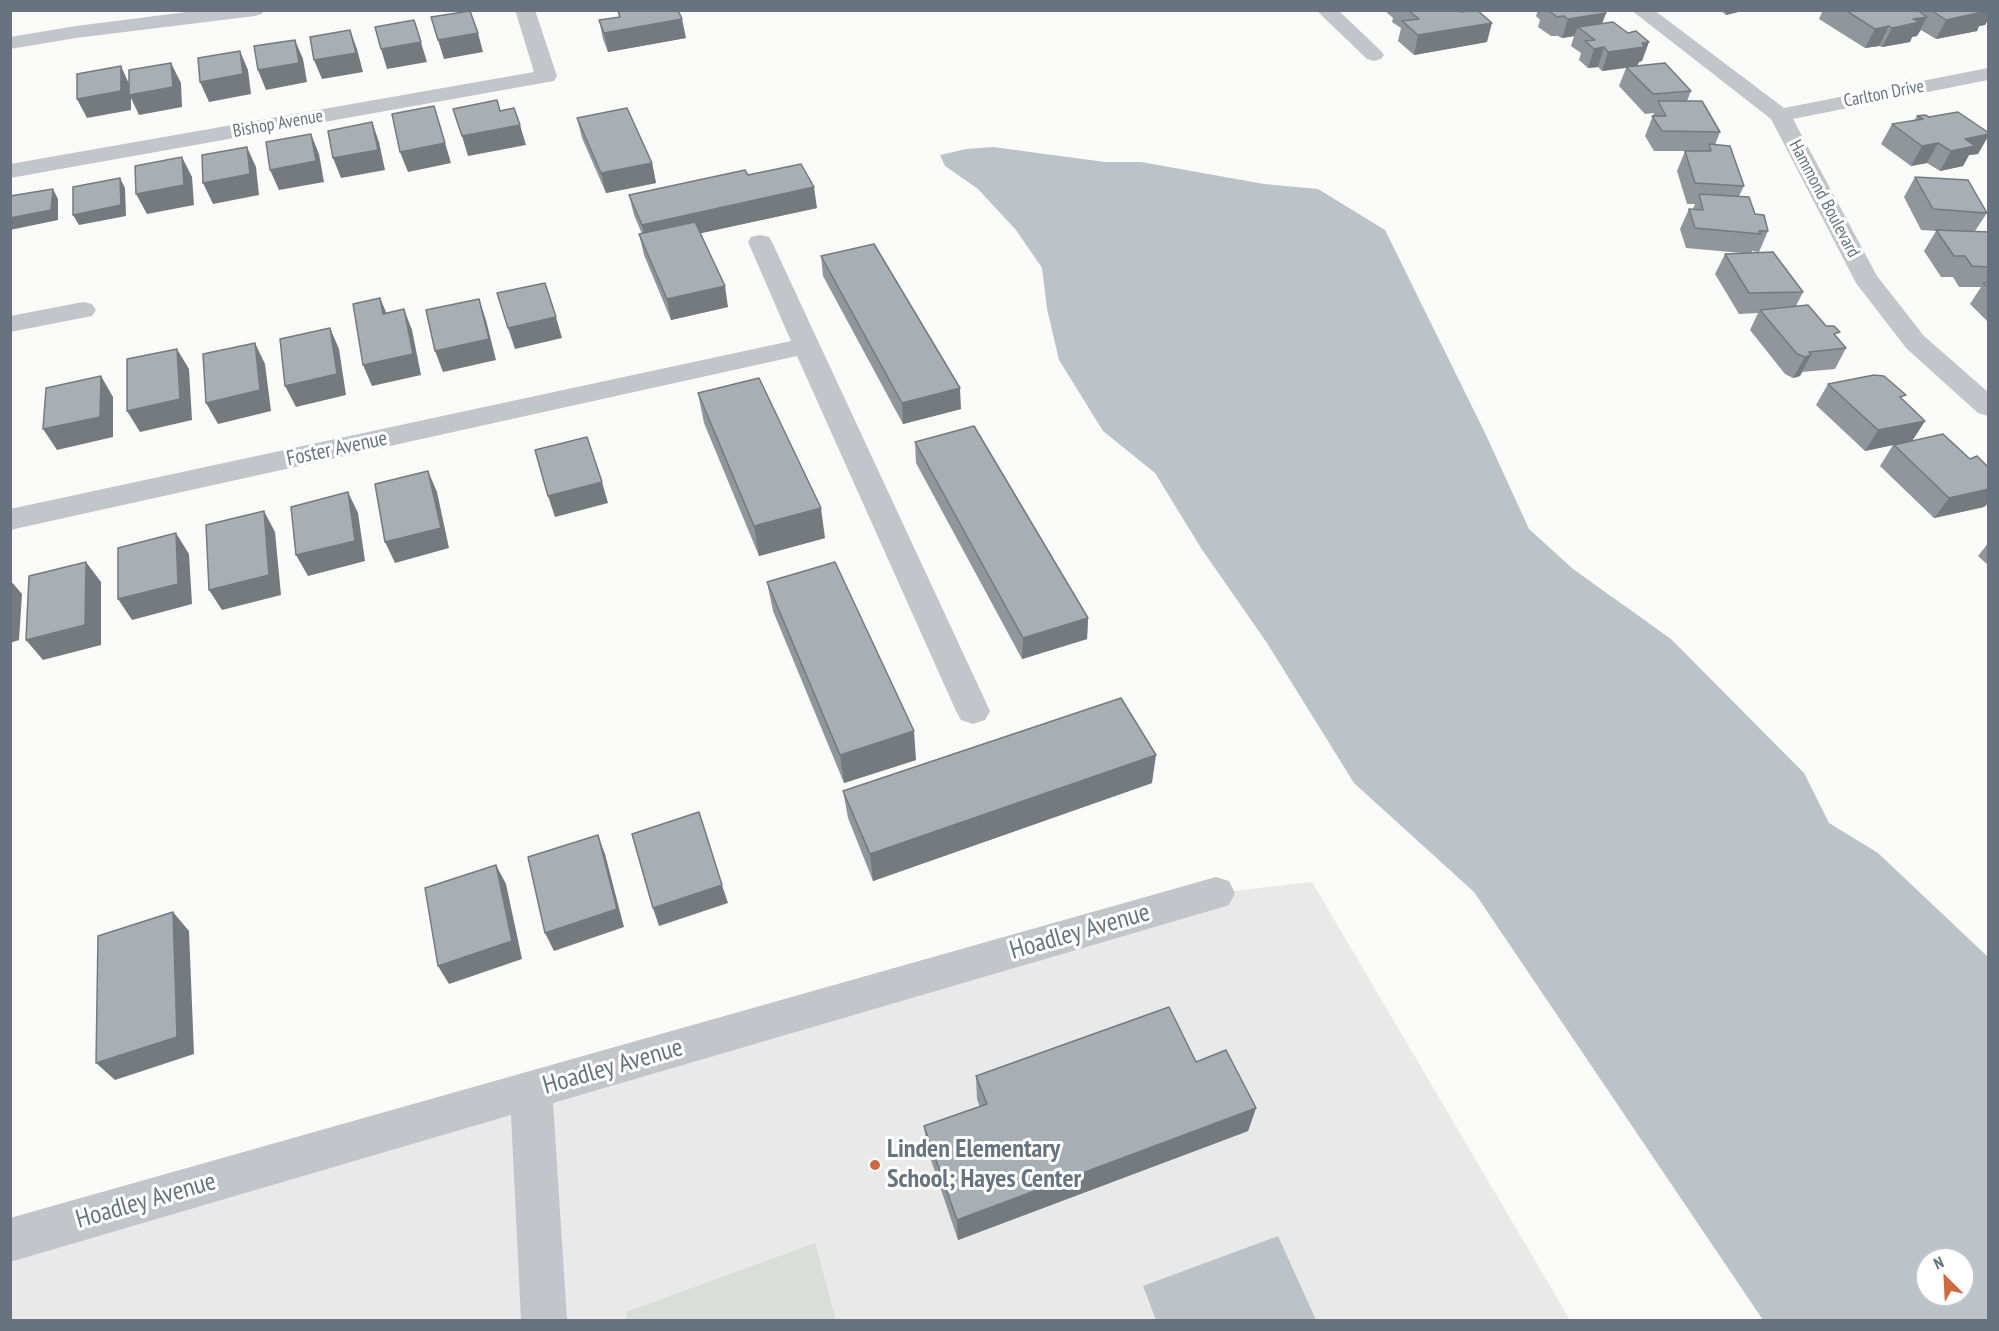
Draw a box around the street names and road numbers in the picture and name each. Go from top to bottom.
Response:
street label: Carlton Drive [1842,76,1926,112]
street label: Bishop Avenue [231,105,325,143]
street label: Hammond Boulevard [1784,137,1864,261]
street label: Foster Avenue [284,426,390,472]
street label: Hoadley Avenue [1006,897,1154,967]
street label: Hoadley Avenue [539,1032,687,1102]
street label: Hoadley Avenue [72,1166,220,1236]

